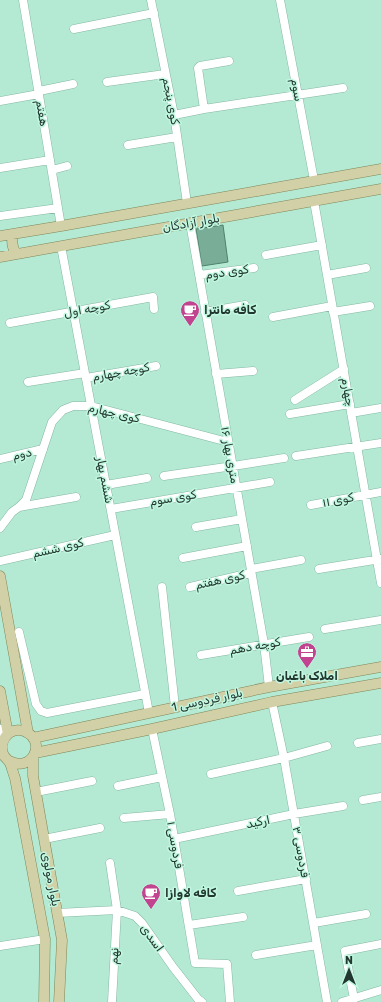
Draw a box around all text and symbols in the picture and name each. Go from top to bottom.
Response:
street label: کوی پنجم [159,76,183,127]
street label: سوم [286,77,306,103]
street label: هفتم [32,99,51,127]
street label: بلوار آزادگان [161,211,221,236]
street label: کوی دوم [204,262,250,284]
street label: کوچه اول [63,298,112,321]
cafe icon: کافه مانترا [179,299,201,327]
place label: کافه مانترا [204,303,256,317]
street label: کوچه چهارم [91,360,152,386]
street label: چهارم [337,377,357,408]
street label: کوی چهارم [86,400,142,428]
street label: ۱۶ متری بهار [217,425,242,485]
street label: دوم [11,445,34,465]
street label: ششم بهار [92,454,116,505]
street label: کوی سوم [149,487,198,511]
street label: کوی ۱۱ [321,490,356,511]
street label: کوی ششم [31,535,86,562]
street label: کوی هفتم [194,568,247,593]
street label: کوچه دهم [228,635,282,658]
office icon: املاک باغبان [296,641,318,669]
place label: املاک باغبان [276,669,338,683]
street label: بلوار فردوسی 1 [170,686,244,715]
street label: ارکید [245,813,271,832]
street label: فردوسی ۱ [163,820,186,870]
street label: فردوسی ۳ [289,825,312,879]
street label: بلوار مولوی [38,851,63,908]
cafe icon: کافه لاوازا [140,882,162,910]
place label: کافه لاوازا [165,886,216,900]
street label: اسدی [137,922,167,954]
street label: نهم [107,947,122,965]
north arrow [329,950,369,990]
text: N [345,954,353,967]

